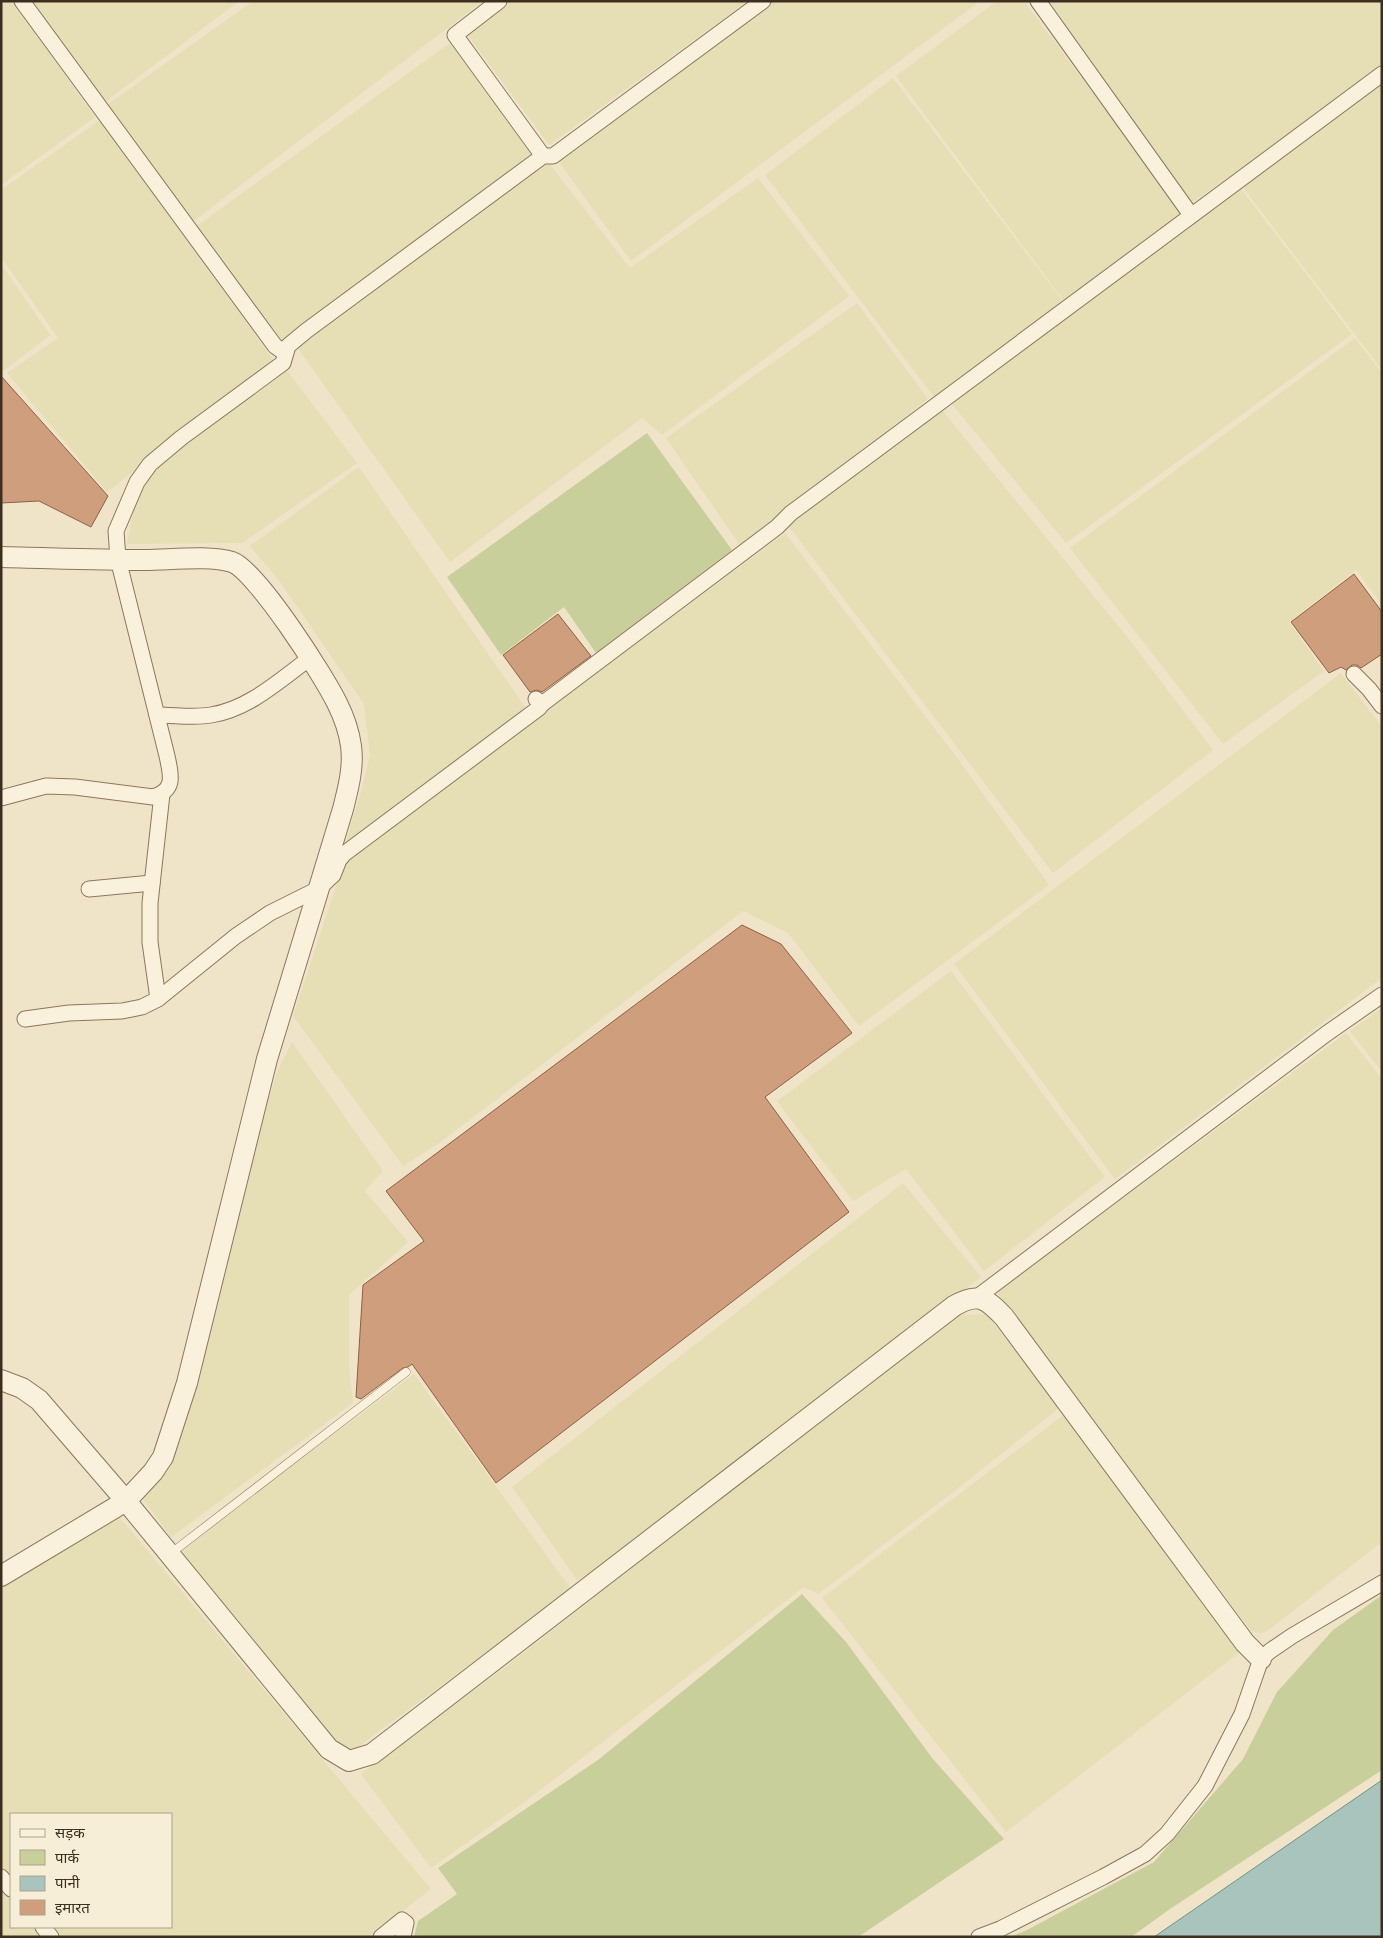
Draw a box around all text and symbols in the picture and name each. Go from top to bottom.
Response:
legend [10,1813,172,1928]
text: सड़क [55,1823,85,1842]
text: पार्क [55,1848,79,1867]
text: पानी [55,1873,81,1892]
text: इमारत [55,1898,90,1917]

